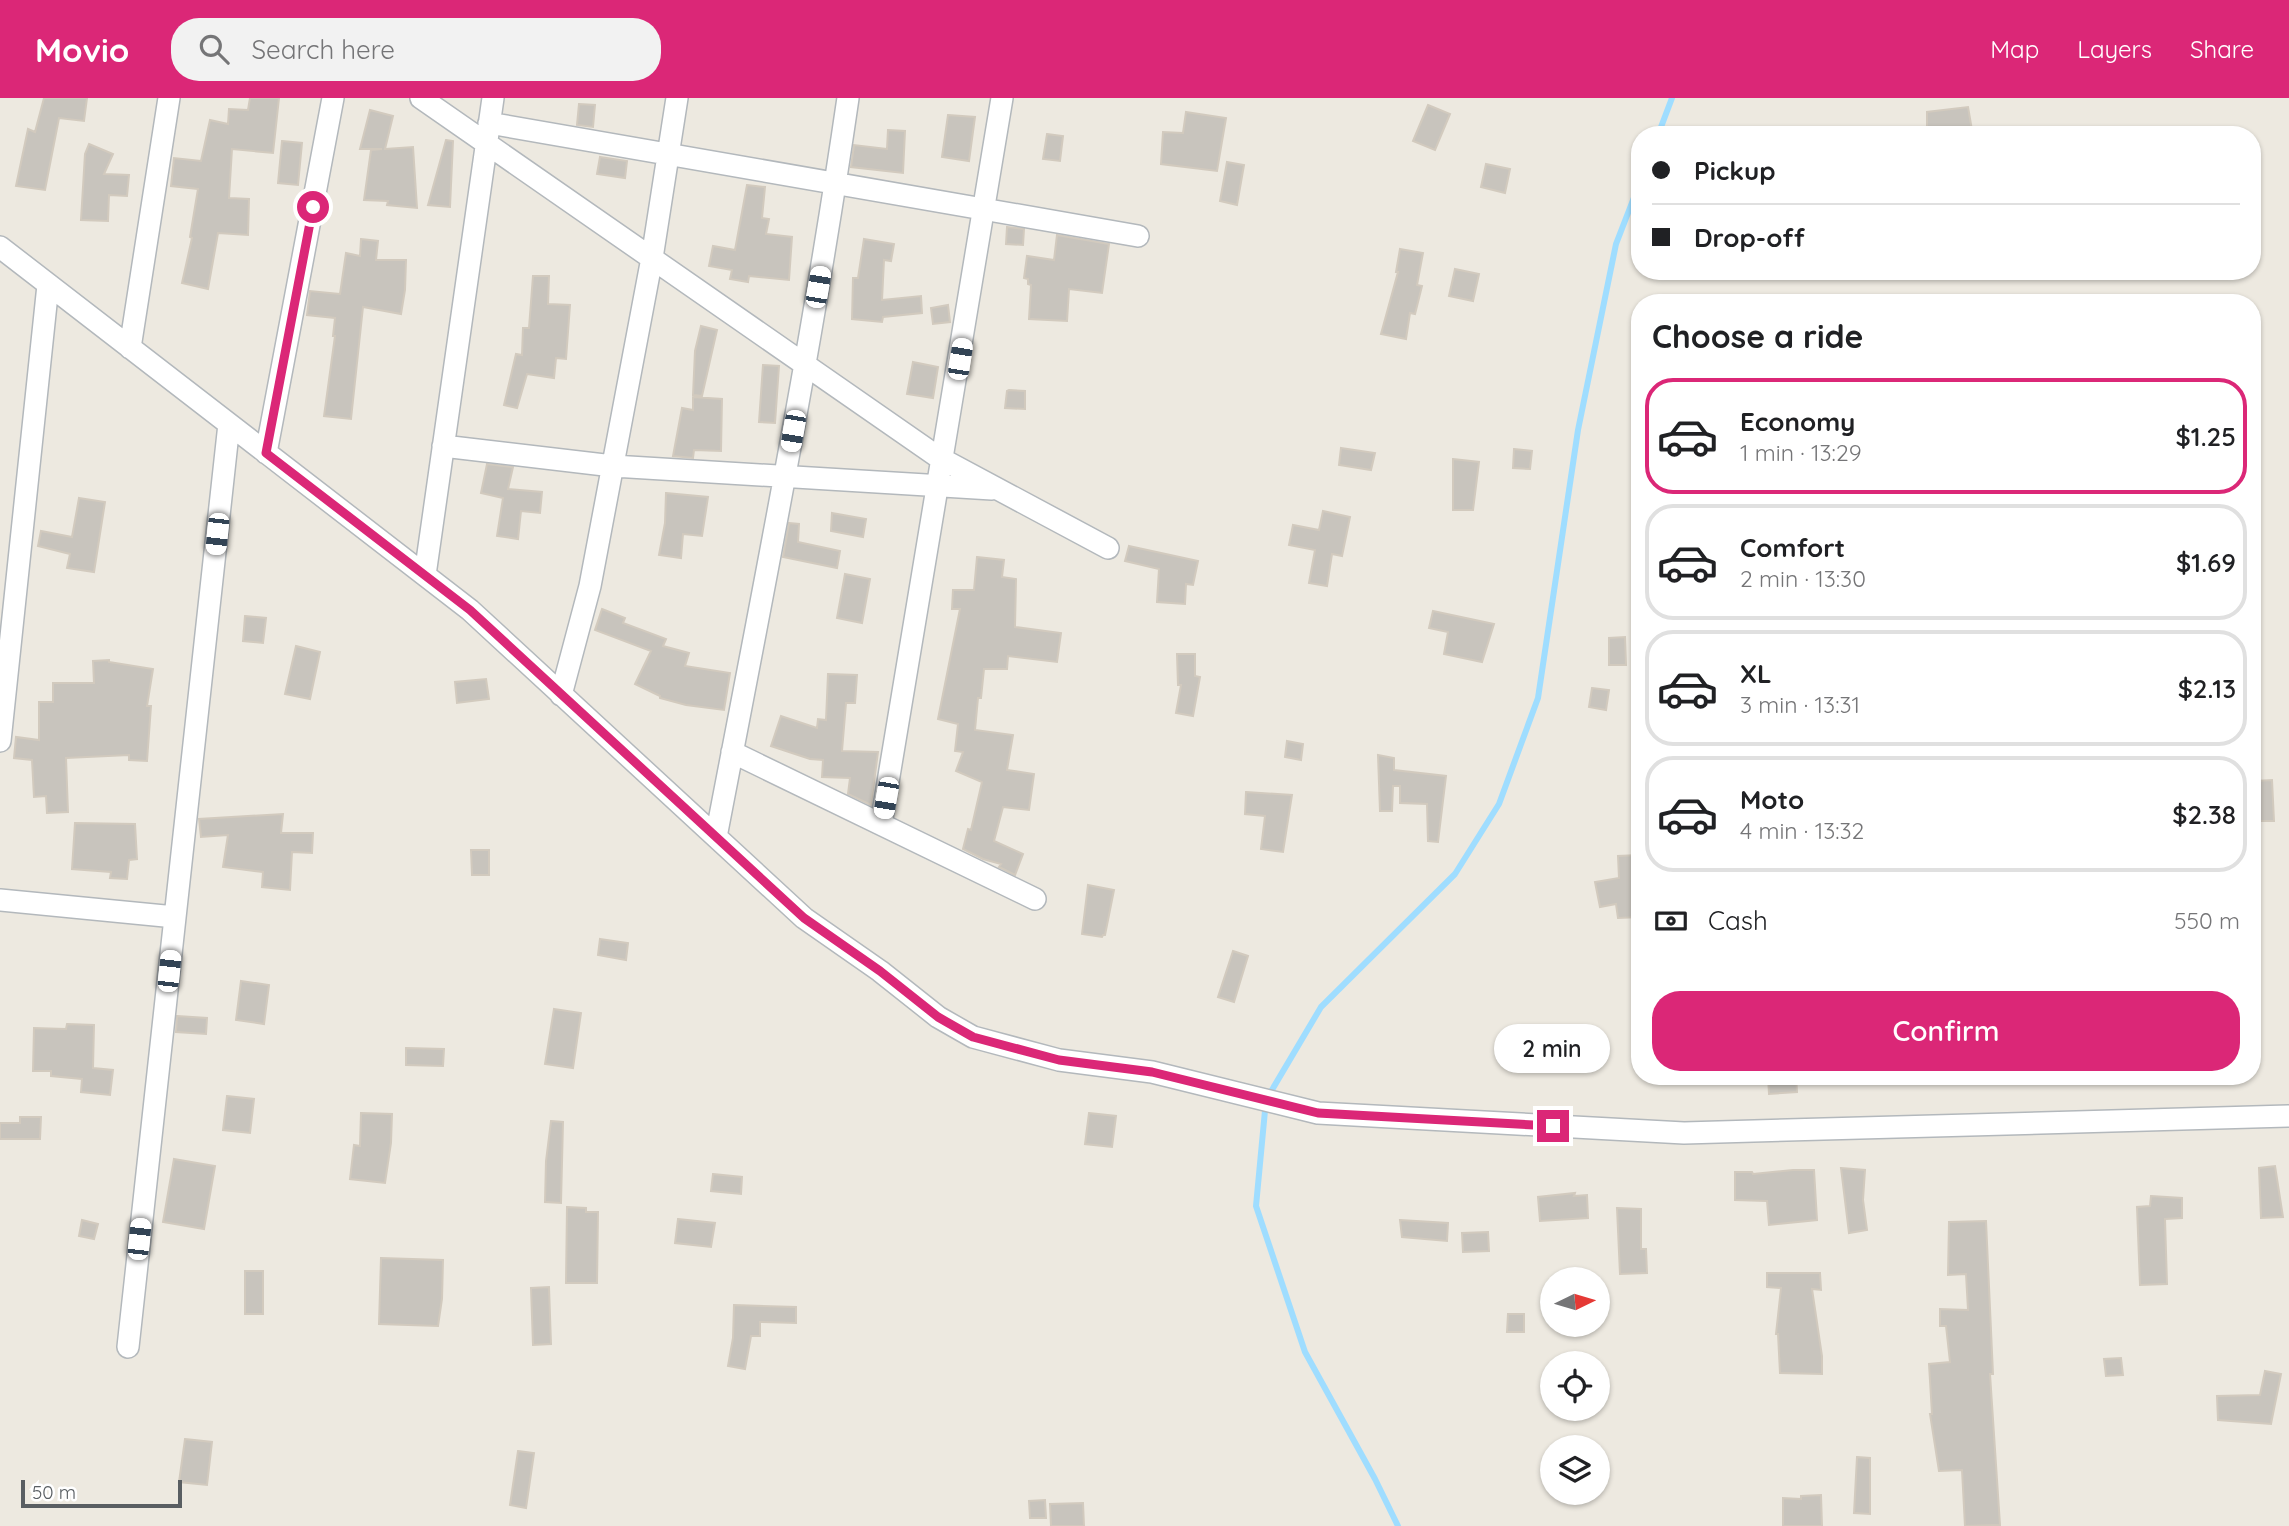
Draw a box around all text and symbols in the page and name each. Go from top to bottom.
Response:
search box [171,18,661,81]
text: Movio [35,29,129,70]
icon: search [195,30,233,68]
text: Search here [251,33,395,66]
text: Map [1990,34,2039,64]
text: Layers [2077,34,2152,64]
text: Share [2190,34,2254,64]
text: Pickup [1694,154,1776,187]
route start [297,191,329,223]
text: Drop-off [1694,221,1805,254]
car [805,264,832,310]
text: Choose a ride [1652,316,1864,356]
car [947,337,974,381]
icon: car [1656,405,1719,468]
text: Economy [1740,405,1855,438]
car [780,408,807,454]
text: $1.25 [2176,420,2236,453]
text: 1 min · 13:29 [1740,438,1861,467]
car [205,512,230,556]
icon: car [1656,531,1719,594]
text: Comfort [1740,531,1845,564]
text: $1.69 [2176,546,2236,579]
text: 2 min · 13:30 [1740,564,1866,593]
icon: car [1656,657,1719,720]
text: XL [1740,657,1772,690]
text: $2.13 [2178,672,2236,705]
text: 3 min · 13:31 [1740,690,1860,719]
car [873,775,900,821]
icon: car [1656,783,1719,846]
text: Moto [1740,783,1804,816]
text: $2.38 [2172,798,2236,831]
text: 4 min · 13:32 [1740,816,1864,845]
icon: cash [1652,902,1690,940]
text: Cash [1708,904,1768,937]
text: 550 m [2174,906,2240,935]
car [157,949,182,993]
button: Confirm [1652,991,2240,1071]
callout: 2 min [1495,1024,1611,1074]
text: 2 min [1522,1034,1582,1063]
route end [1537,1110,1569,1142]
car [127,1217,152,1261]
north arrow [1540,1267,1610,1337]
map controls [1540,1267,1610,1505]
button: locate [1540,1351,1610,1421]
button: layers [1540,1435,1610,1505]
scale bar [21,1477,182,1509]
text: 50 m [32,1480,76,1504]

